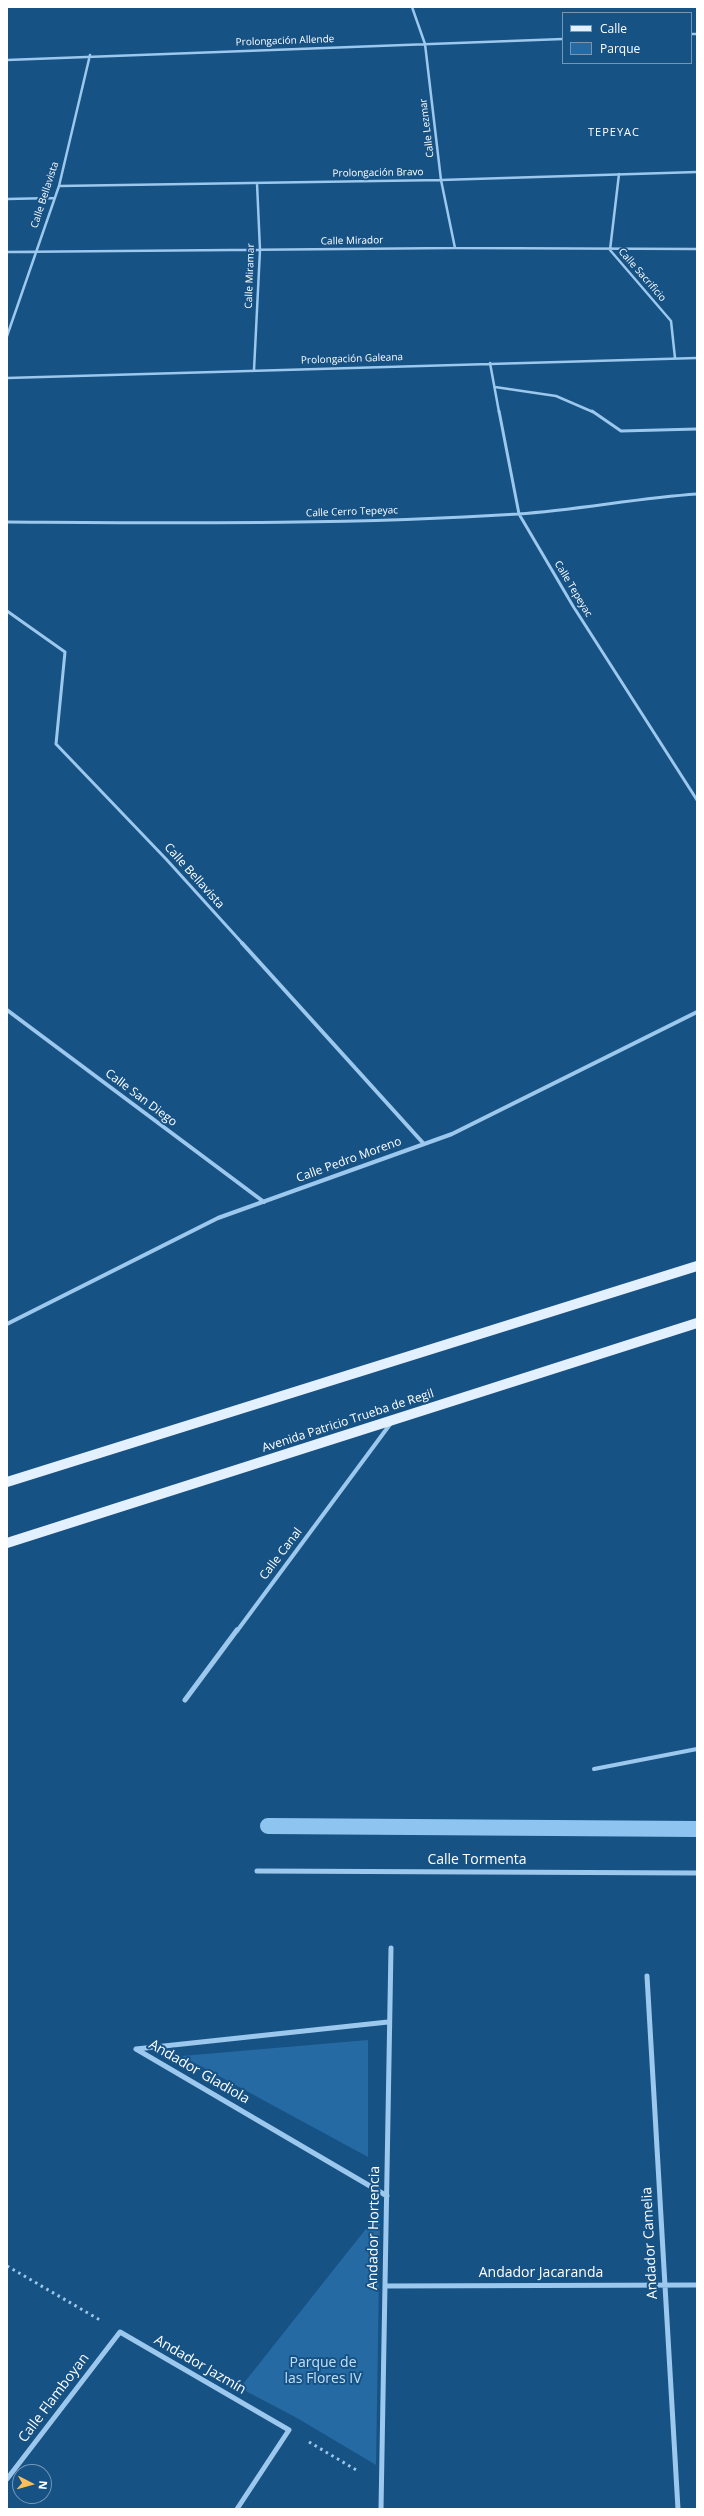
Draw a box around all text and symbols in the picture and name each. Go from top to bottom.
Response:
legend [562,12,692,64]
text: Calle [600,20,627,37]
street label: Prolongación Allende [235,33,335,49]
text: Parque [600,40,640,57]
street label: Calle Lezmar [417,98,437,158]
district label: TEPEYAC [588,126,640,140]
street label: Calle Bellavista [29,160,61,230]
street label: Prolongación Bravo [332,166,424,180]
street label: Calle Mirador [321,234,383,248]
street label: Calle Miramar [243,243,257,309]
street label: Calle Sacrificio [616,246,668,304]
street label: Prolongación Galeana [301,351,403,367]
street label: Calle Cerro Tepeyac [306,504,398,520]
street label: Calle Tepeyac [552,559,594,619]
street label: Calle Bellavista [161,840,227,912]
street label: Calle San Diego [102,1066,180,1130]
street label: Calle Pedro Moreno [294,1134,404,1186]
street label: Avenida Patricio Trueba de Regil [260,1386,436,1456]
street label: Calle Canal [257,1525,305,1583]
street label: Calle Tormenta [427,1852,527,1868]
street label: Andador Gladiola [146,2036,252,2108]
street label: Andador Hortencia [365,2166,383,2290]
street label: Andador Camelia [639,2186,661,2300]
street label: Andador Jacaranda [479,2265,603,2281]
street label: Andador Jazmín [151,2332,249,2398]
street label: Calle Flamboyan [15,2350,93,2446]
park label: Parque de las Flores IV [285,2355,361,2388]
north arrow [12,2464,52,2504]
text: N [36,2480,51,2490]

